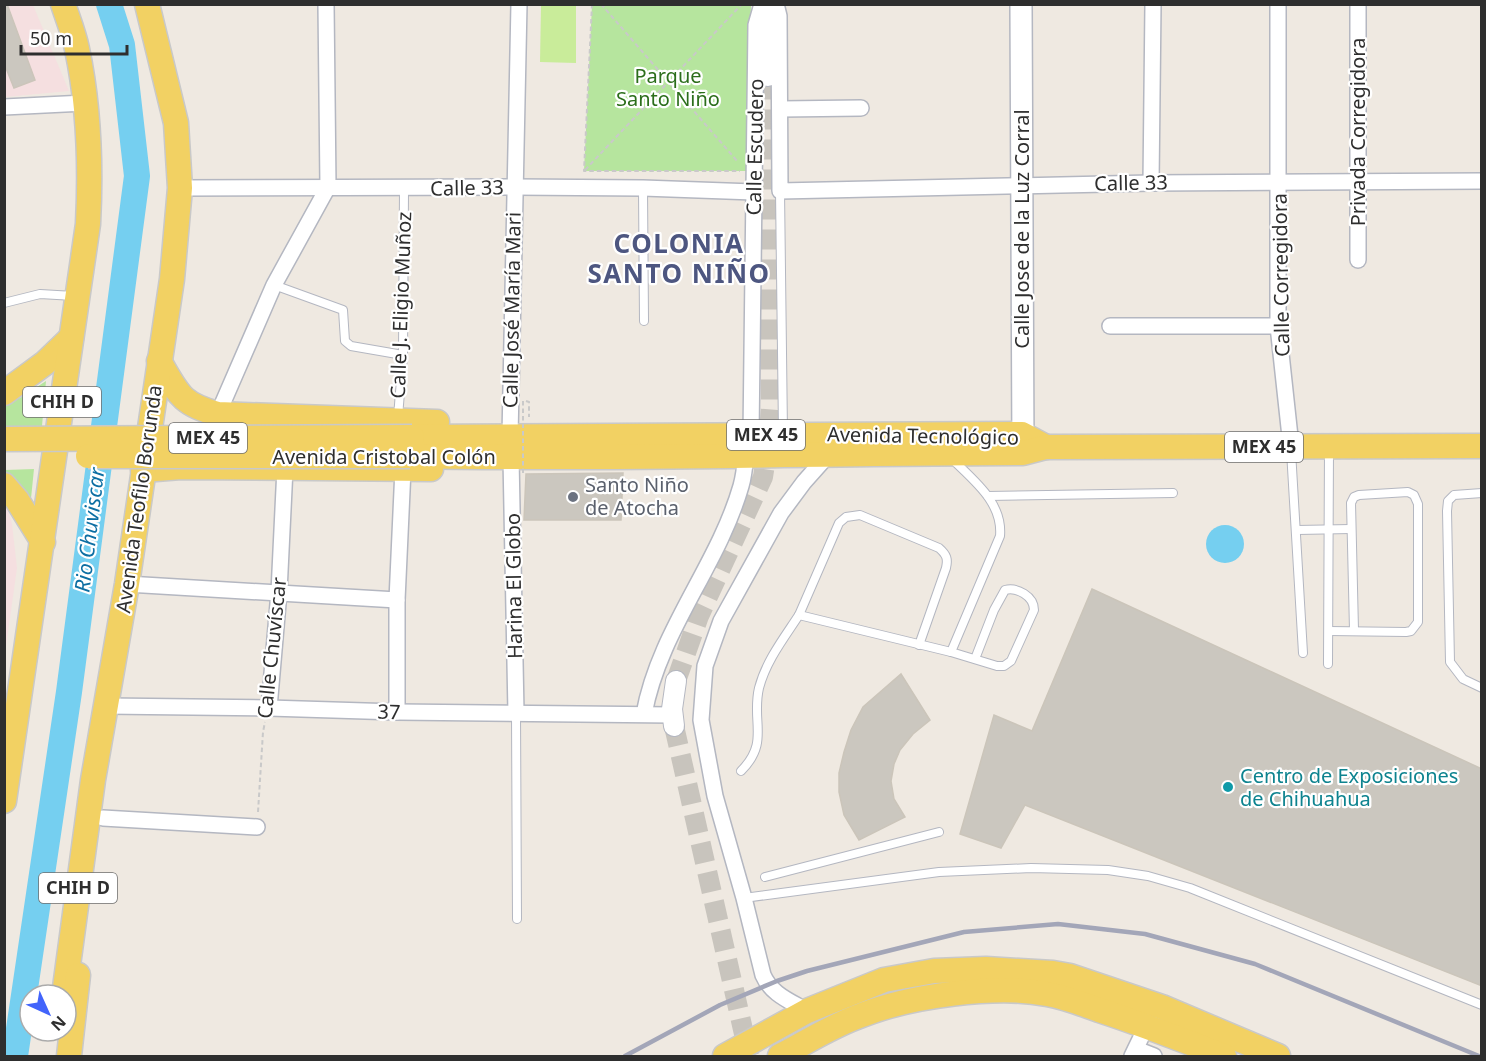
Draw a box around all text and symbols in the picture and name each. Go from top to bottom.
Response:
scale bar [21,18,128,56]
text: 50 m [30,26,72,50]
street label: Privada Corregidora [1344,38,1371,226]
park label: Parque Santo Niño [616,62,720,112]
street label: Calle Escudero [740,78,769,216]
street label: Calle Jose de la Luz Corral [1008,109,1035,349]
street label: Calle 33 [1094,168,1168,197]
street label: Calle 33 [430,173,504,202]
street label: Calle Corregidora [1266,193,1295,357]
street label: Calle J. Eligio Muñoz [384,211,417,399]
street label: Calle José María Mari [496,212,527,408]
district label: COLONIA SANTO NIÑO [587,225,771,291]
street label: Avenida Teofilo Borunda [109,383,168,615]
road number: CHIH D [23,387,101,417]
road number: MEX 45 [727,420,805,450]
street label: Avenida Tecnológico [827,420,1019,451]
road number: MEX 45 [169,423,247,453]
road number: MEX 45 [1225,432,1303,462]
street label: Avenida Cristobal Colón [272,443,496,470]
water label: Rio Chuviscar [67,464,111,594]
place label: Santo Niño de Atocha [585,471,689,521]
marker: Santo Niño de Atocha [566,490,580,504]
street label: Harina El Globo [499,513,528,659]
street label: Calle Chuvíscar [251,576,292,720]
street label: 37 [377,698,401,725]
place label: Centro de Exposiciones de Chihuahua [1240,762,1458,812]
marker: Centro de Exposiciones de Chihuahua [1221,780,1235,794]
road number: CHIH D [39,873,117,903]
north arrow [18,983,78,1043]
text: N [46,1011,71,1036]

